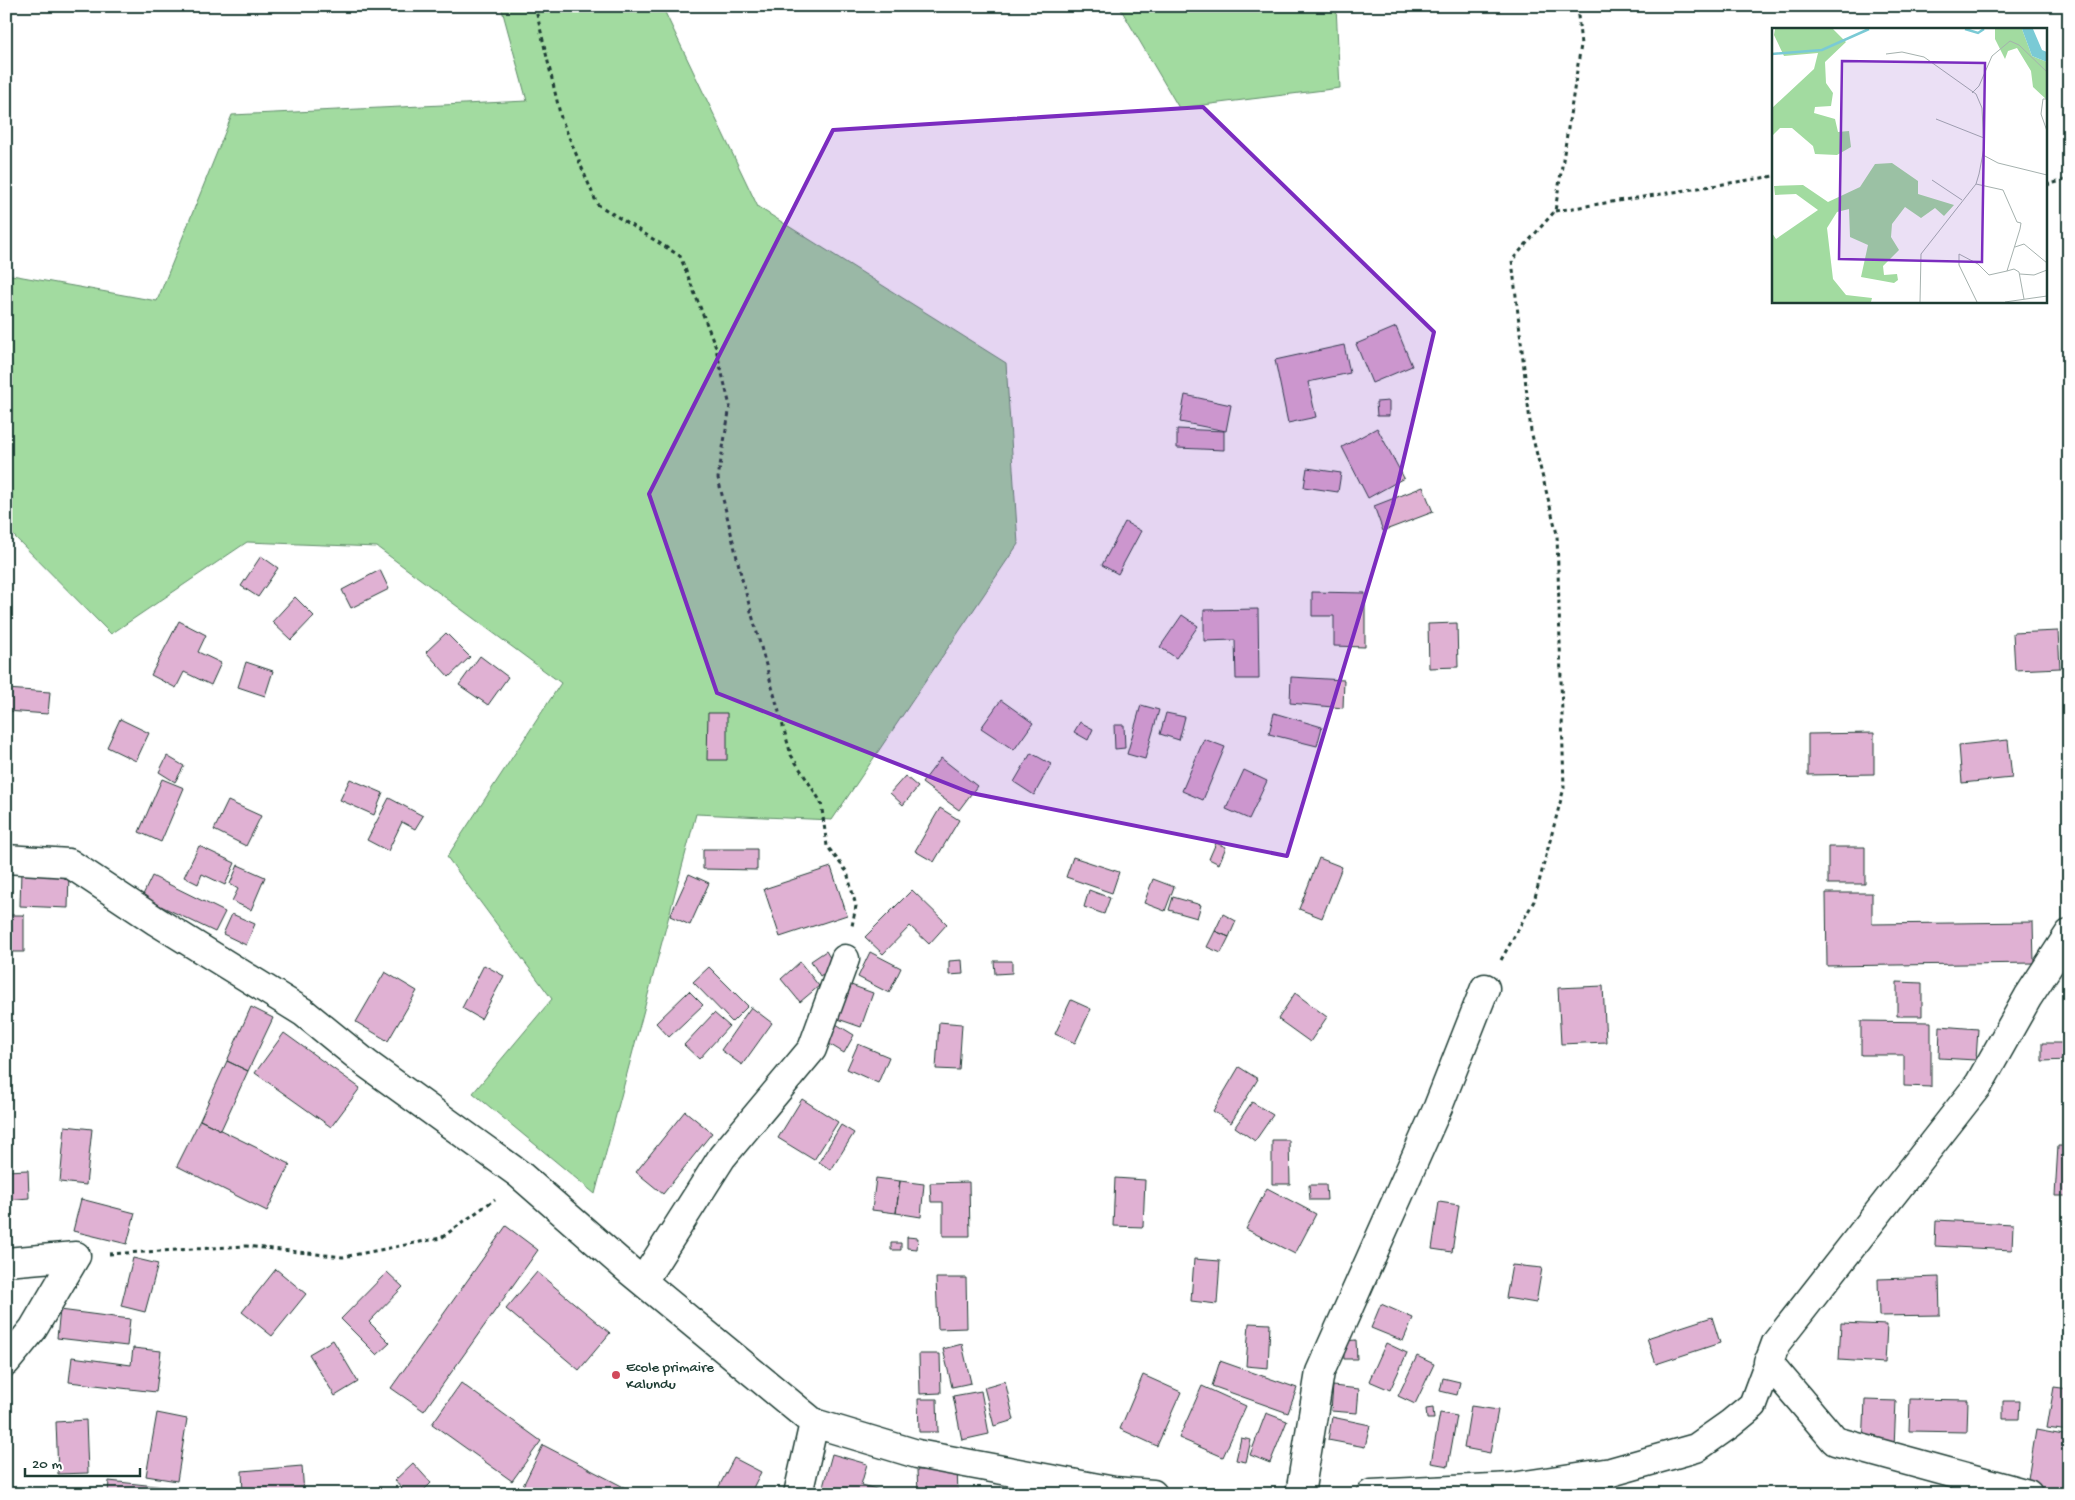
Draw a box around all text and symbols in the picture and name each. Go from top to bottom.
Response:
inset map [1772,28,2048,302]
place label: Ecole primaire Kalundu [626,1359,714,1394]
marker: Ecole primaire Kalundu [610,1369,622,1381]
scale bar [25,1445,140,1477]
text: 20 m [32,1456,62,1474]

